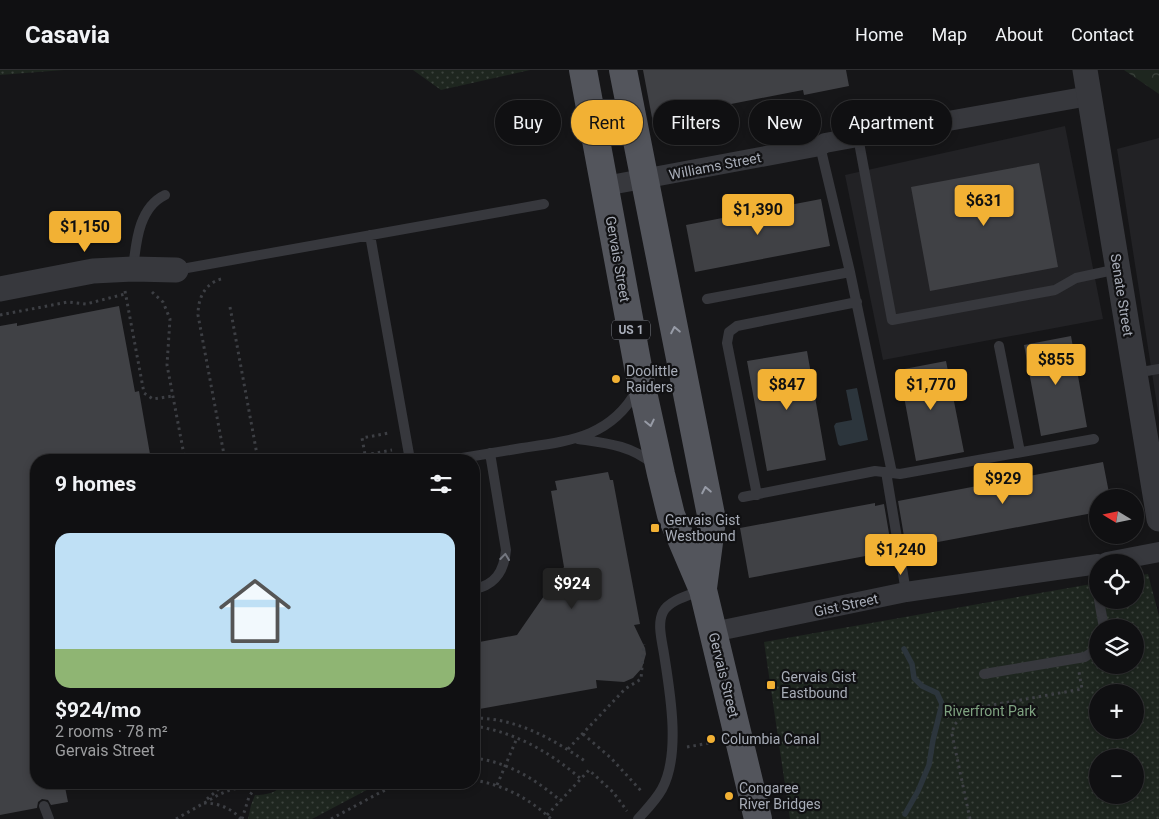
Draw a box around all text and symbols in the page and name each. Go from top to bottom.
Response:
text: Casavia [25,21,110,49]
text: Home [855,24,904,45]
text: Map [932,24,967,45]
text: About [995,24,1043,45]
text: Contact [1071,24,1134,45]
chip: Buy [495,100,561,145]
chip: Rent [571,100,643,145]
chip: Filters [653,100,739,145]
chip: New [749,100,821,145]
chip: Apartment [831,100,952,145]
street label: Williams Street [668,149,763,183]
pin: $631 [954,184,1014,227]
text: $631 [966,191,1002,210]
pin: $1,390 [717,194,799,236]
text: $1,390 [733,200,783,219]
pin: $1,150 [44,210,126,253]
street label: Gervais Street [603,215,634,304]
text: $1,150 [60,217,110,236]
street label: Senate Street [1108,253,1136,338]
road number: US 1 [612,320,650,340]
one-way arrow [671,326,681,335]
pin: $855 [1026,344,1086,386]
text: $855 [1038,350,1074,369]
place label: Doolittle Raiders [626,363,678,395]
pin: $847 [757,368,817,411]
pin: $1,770 [890,368,972,411]
marker: Doolittle Raiders [610,373,622,385]
text: $847 [769,375,805,394]
text: $1,770 [906,375,956,394]
one-way arrow [644,418,655,427]
pin: $929 [973,462,1033,505]
text: $929 [985,469,1021,488]
icon: filters [427,470,455,498]
text: 9 homes [55,472,136,496]
one-way arrow [701,485,712,494]
north arrow [1089,489,1144,544]
map controls [1089,489,1144,804]
place label: Gervais Gist Westbound [665,512,740,544]
marker: Gervais Gist Westbound [649,522,661,534]
pin: $1,240 [860,534,942,576]
text: $1,240 [876,540,926,559]
one-way arrow [499,553,510,561]
button: locate [1089,554,1144,609]
icon: home [210,566,300,656]
pin: $924 [542,568,602,610]
text: $924 [554,574,590,593]
street label: Gist Street [812,590,880,620]
button: layers [1089,619,1144,674]
street label: Gervais Street [706,631,742,720]
place label: Gervais Gist Eastbound [781,669,856,701]
marker: Gervais Gist Eastbound [765,679,777,691]
button: + [1089,684,1144,739]
text: $924/mo [55,698,141,722]
park label: Riverfront Park [944,703,1037,719]
text: 2 rooms · 78 m² [55,722,168,741]
place label: Columbia Canal [721,731,819,747]
marker: Columbia Canal [705,733,717,745]
text: Gervais Street [55,741,155,760]
button: − [1089,749,1144,804]
place label: Congaree River Bridges [739,780,821,812]
marker: Congaree River Bridges [723,790,735,802]

